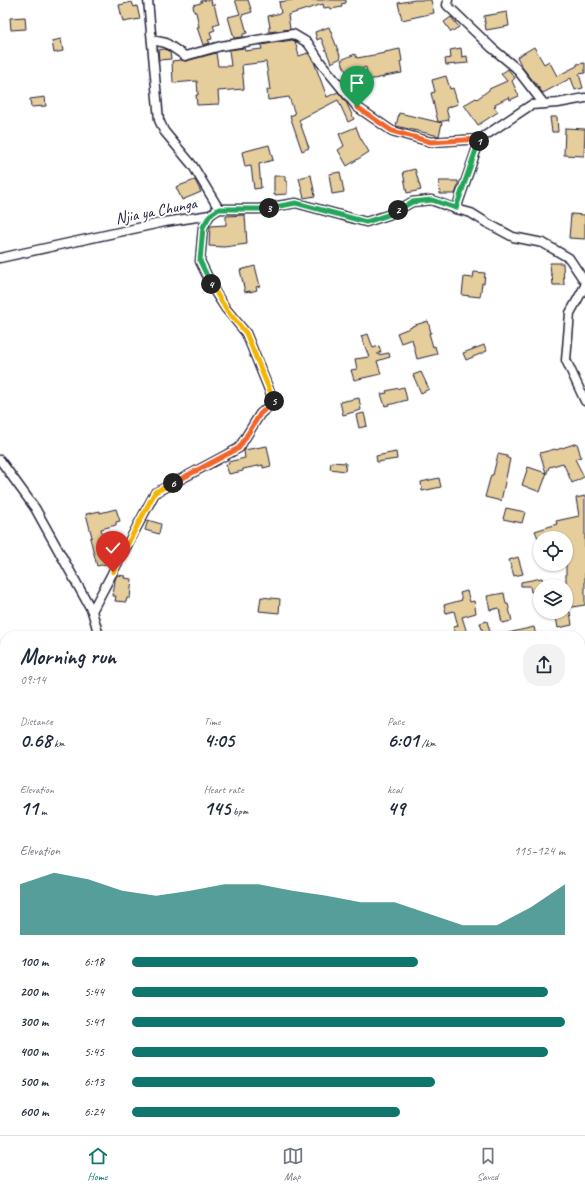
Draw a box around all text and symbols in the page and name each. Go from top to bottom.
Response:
pin [340,66,374,107]
icon: arrive [346,72,368,94]
pin: 1 [469,131,489,151]
text: 1 [477,134,481,148]
street label: Njia ya Chunga [114,193,200,229]
pin: 3 [259,198,279,218]
pin: 2 [388,200,408,220]
text: 3 [267,201,271,215]
text: 2 [396,203,400,217]
pin: 4 [201,274,221,294]
text: 4 [209,277,213,291]
pin: 5 [264,391,284,411]
text: 5 [272,394,276,408]
pin: 6 [163,473,183,493]
text: 6 [170,476,176,490]
pin [96,531,130,572]
map controls [533,531,573,619]
button: locate [533,531,573,571]
icon: check [102,537,124,559]
button: layers [533,579,573,619]
text: Morning run [20,643,116,671]
button: share [523,644,565,686]
text: 09:14 [20,672,46,688]
text: Distance [20,714,53,728]
text: Time [204,714,221,728]
text: Pace [387,714,404,728]
text: 0.68 [20,728,51,753]
text: 4:05 [204,728,234,753]
text: 6:01 [387,728,419,753]
text: km [51,736,65,750]
text: /km [419,736,436,750]
text: Elevation [20,782,54,796]
text: Heart rate [204,782,244,796]
text: kcal [387,782,402,796]
text: 11 [20,796,38,821]
text: 145 [204,796,230,821]
text: 49 [387,796,405,821]
text: m [38,804,47,818]
text: bpm [230,804,248,818]
text: Elevation [20,843,60,859]
text: 115–124 m [514,843,565,859]
text: 100 m [20,954,48,970]
text: 6:18 [84,954,104,970]
text: 200 m [20,984,48,1000]
text: 5:44 [84,984,104,1000]
text: 300 m [20,1014,48,1030]
text: 5:41 [84,1014,104,1030]
text: 400 m [20,1044,48,1060]
text: 5:45 [84,1044,104,1060]
text: 500 m [20,1074,48,1090]
text: 6:13 [84,1074,104,1090]
text: 600 m [20,1104,48,1120]
text: 6:24 [84,1104,104,1120]
tab: Home [87,1145,109,1183]
tab: Map [282,1145,304,1183]
tab: Saved [477,1145,499,1183]

